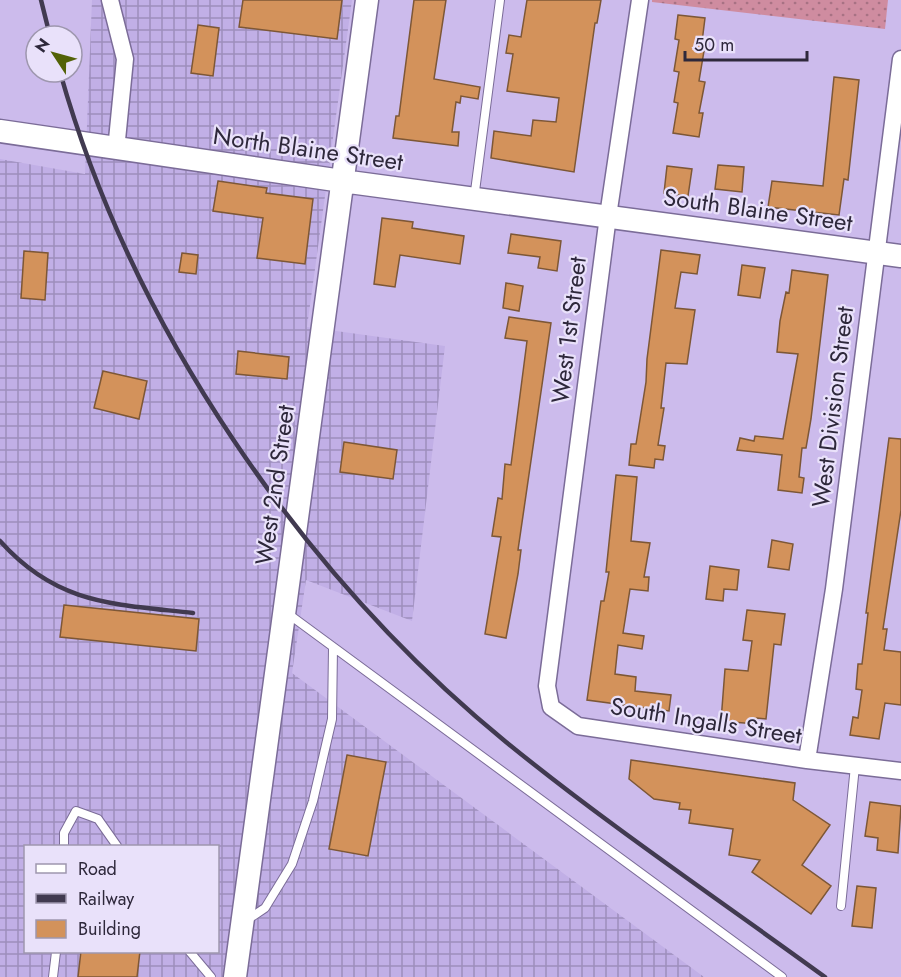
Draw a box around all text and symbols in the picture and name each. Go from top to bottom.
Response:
north arrow [24,24,84,84]
scale bar [685,24,806,62]
text: 50 m [694,32,734,58]
text: N [29,34,55,57]
street label: North Blaine Street [211,118,406,179]
street label: South Blaine Street [661,179,855,240]
street label: West 1st Street [542,254,595,405]
street label: West Division Street [803,304,862,509]
street label: West 2nd Street [246,402,303,567]
street label: South Ingalls Street [608,688,805,753]
legend [24,845,219,953]
text: Road [78,856,117,882]
text: Railway [78,886,134,912]
text: Building [78,916,141,942]

